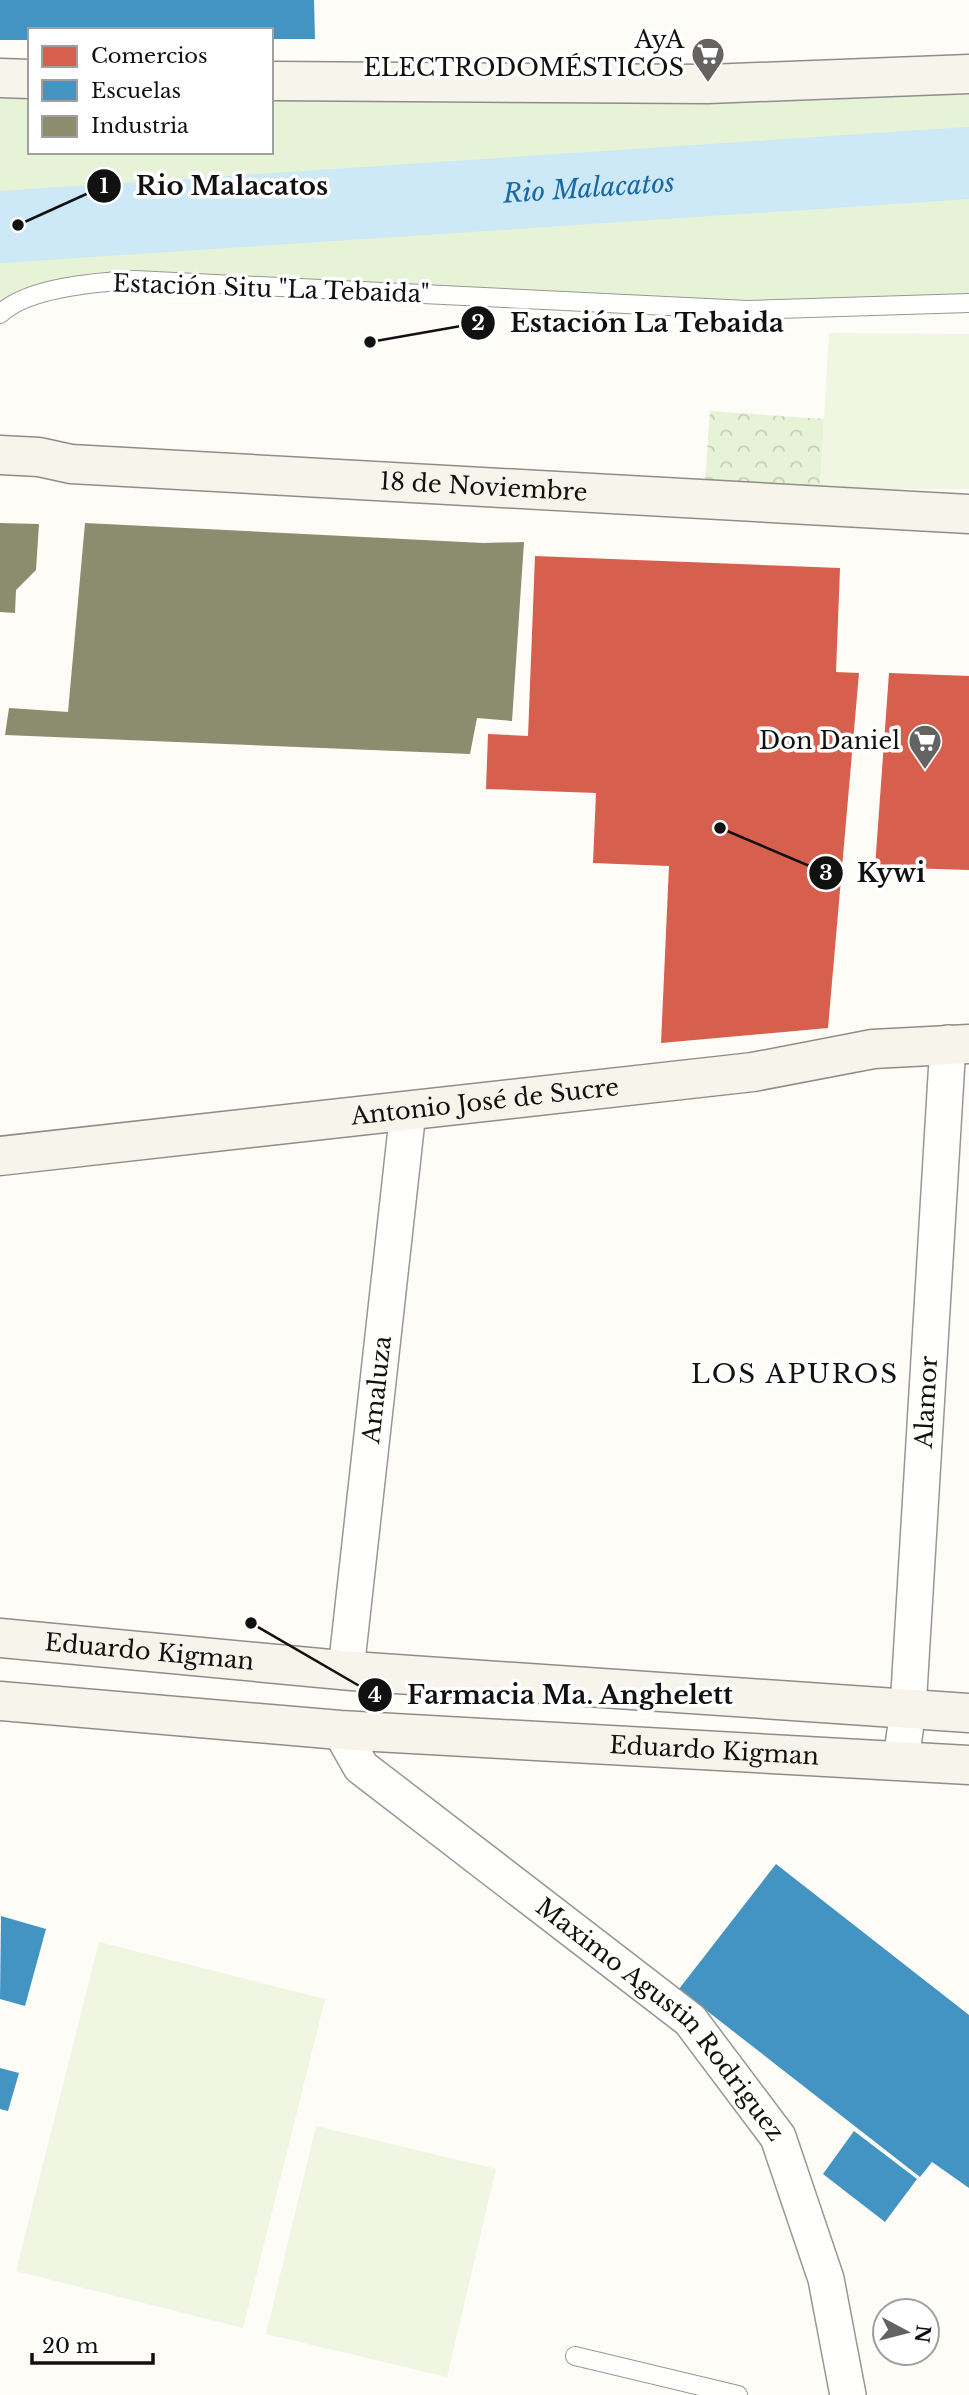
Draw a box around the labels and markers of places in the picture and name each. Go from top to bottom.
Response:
place label: AyA ELECTRODOMÉSTICOS [363,25,684,82]
supermarket icon: AyA ELECTRODOMÉSTICOS [689,35,727,84]
callout: Rio Malacatos [87,162,342,209]
callout: Estación La Tebaida [460,300,798,347]
supermarket icon: Don Daniel [906,722,944,771]
place label: Don Daniel [759,726,900,755]
callout: Kywi [808,850,940,897]
callout: Farmacia Ma. Anghelett [357,1671,747,1718]

